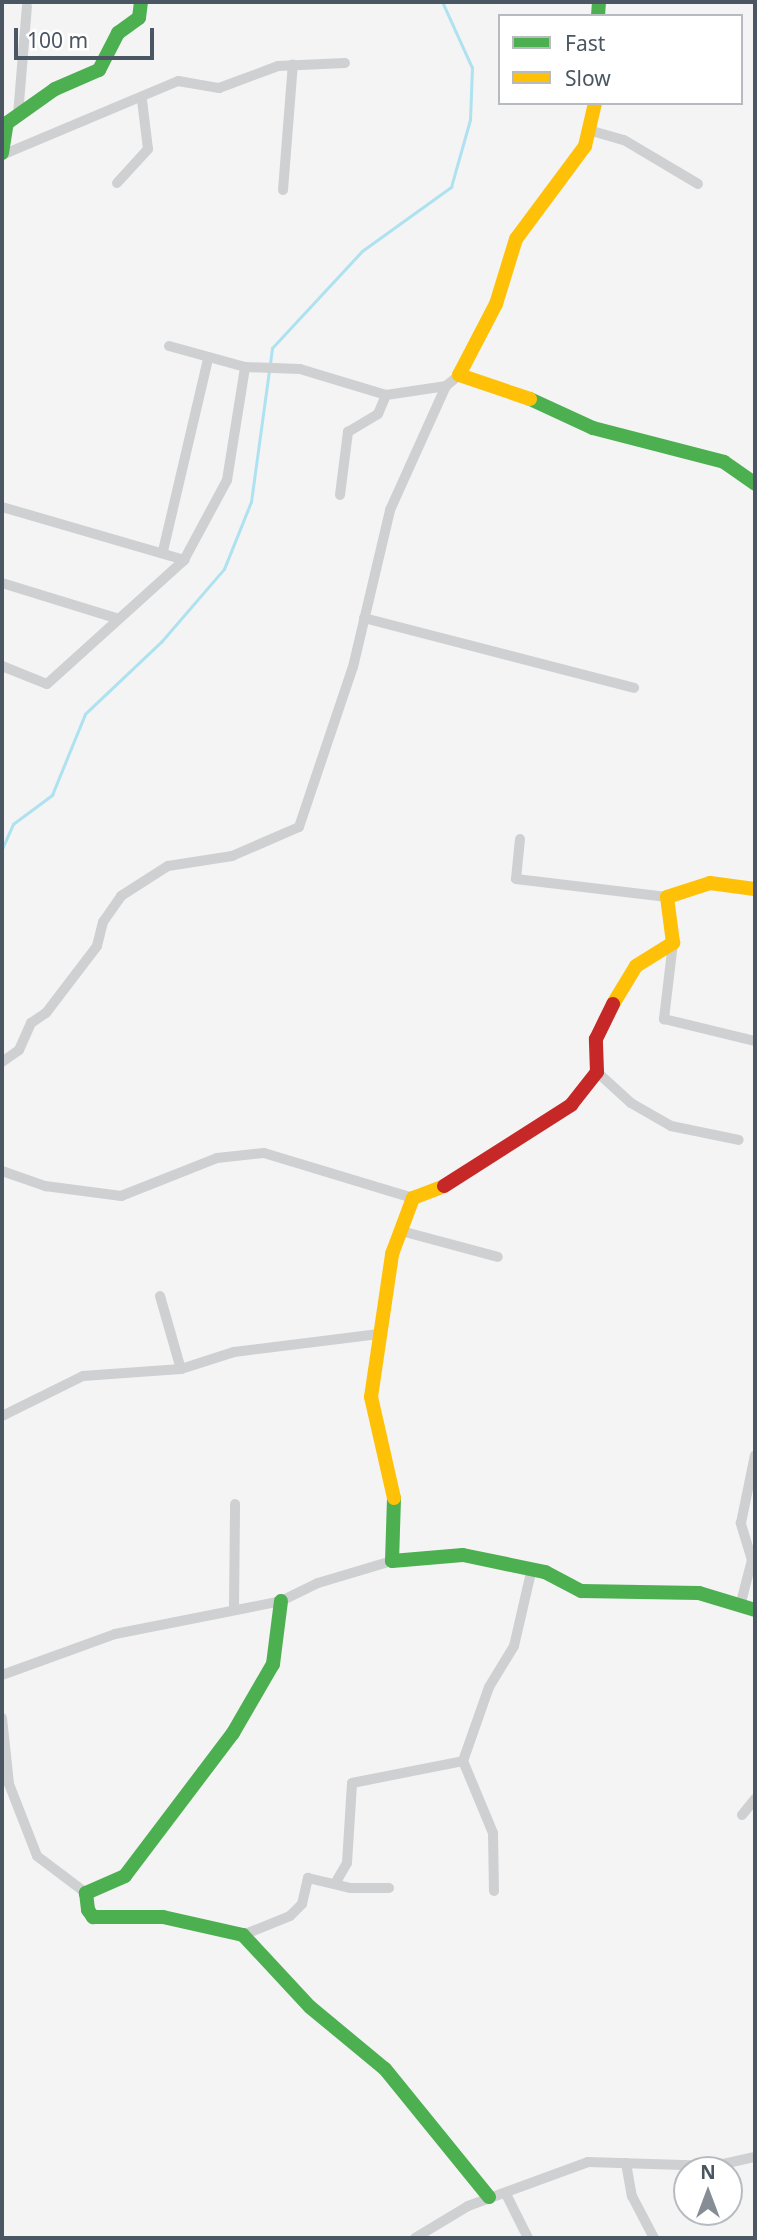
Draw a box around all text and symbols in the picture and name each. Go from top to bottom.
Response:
scale bar [18,14,158,58]
legend [498,14,743,105]
text: 100 m [27,26,88,54]
text: Fast [565,29,605,57]
text: Slow [565,64,611,92]
north arrow [673,2156,743,2226]
text: N [700,2159,716,2185]

